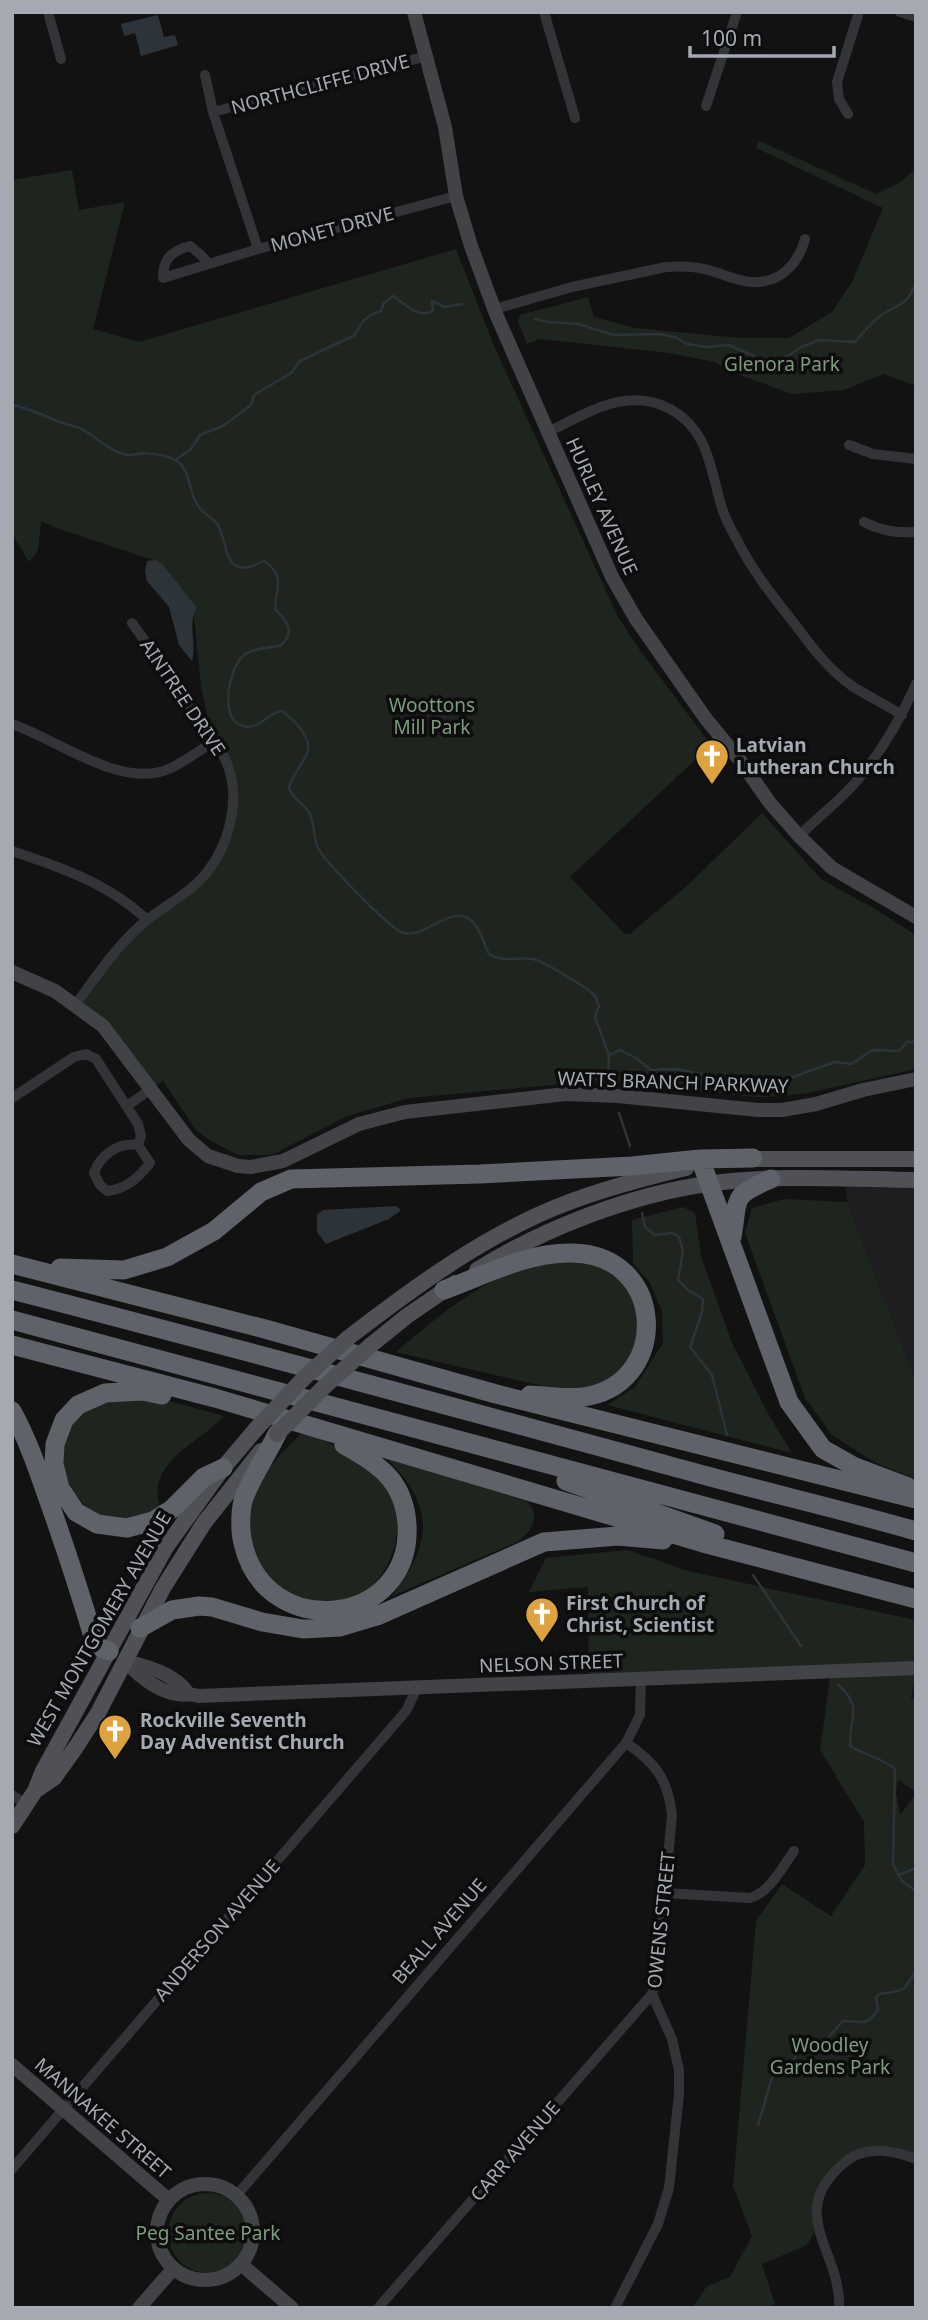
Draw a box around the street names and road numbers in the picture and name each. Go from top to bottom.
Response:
street label: NORTHCLIFFE DRIVE [228,48,412,120]
street label: MONET DRIVE [267,200,397,258]
street label: HURLEY AVENUE [560,433,644,579]
street label: AINTREE DRIVE [134,634,232,760]
street label: WATTS BRANCH PARKWAY [557,1065,789,1099]
street label: WEST MONTGOMERY AVENUE [21,1507,177,1751]
street label: NELSON STREET [479,1647,624,1679]
street label: OWENS STREET [641,1850,681,1990]
street label: ANDERSON AVENUE [148,1854,286,2006]
street label: BEALL AVENUE [386,1873,492,1989]
street label: MANNAKEE STREET [29,2052,177,2185]
street label: CARR AVENUE [464,2095,566,2207]

